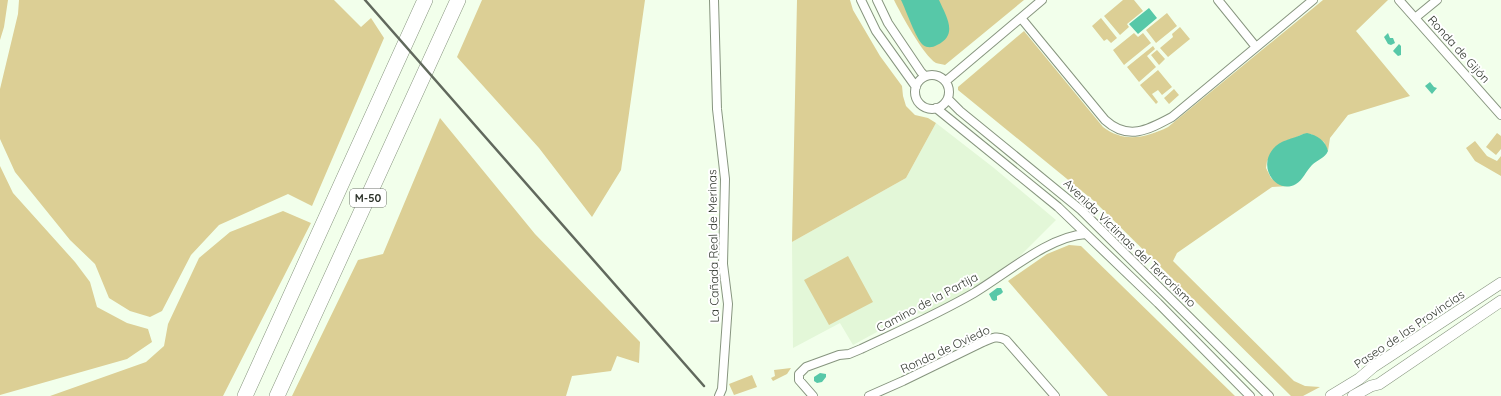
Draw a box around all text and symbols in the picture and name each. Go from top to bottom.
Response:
street label: Ronda de Gijón [1425,12,1493,86]
street label: La Cañada Real de Merinas [704,169,722,323]
street label: Avenida Víctimas del Terrorismo [1061,176,1199,310]
road number: M-50 [350,189,386,207]
street label: Camino de la Partija [874,269,980,335]
street label: Paseo de las Provincias [1351,286,1467,372]
street label: Ronda de Oviedo [898,322,992,376]

